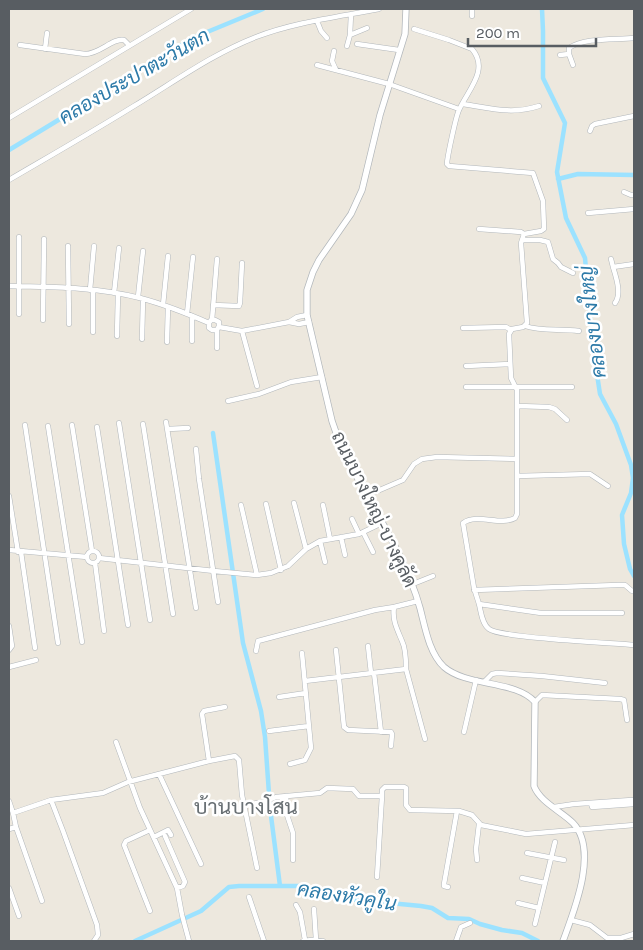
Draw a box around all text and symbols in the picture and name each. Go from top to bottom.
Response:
scale bar [468,15,596,47]
water label: คลองประปาตะวันตก [54,23,214,129]
text: 200 m [476,24,520,42]
water label: คลองบางใหญ่ [572,263,611,380]
street label: ถนนบางใหญ่-บางคูลัด [325,427,423,592]
district label: บ้านบางโสน [194,794,298,819]
water label: คลองหัวคูใน [295,875,399,919]

